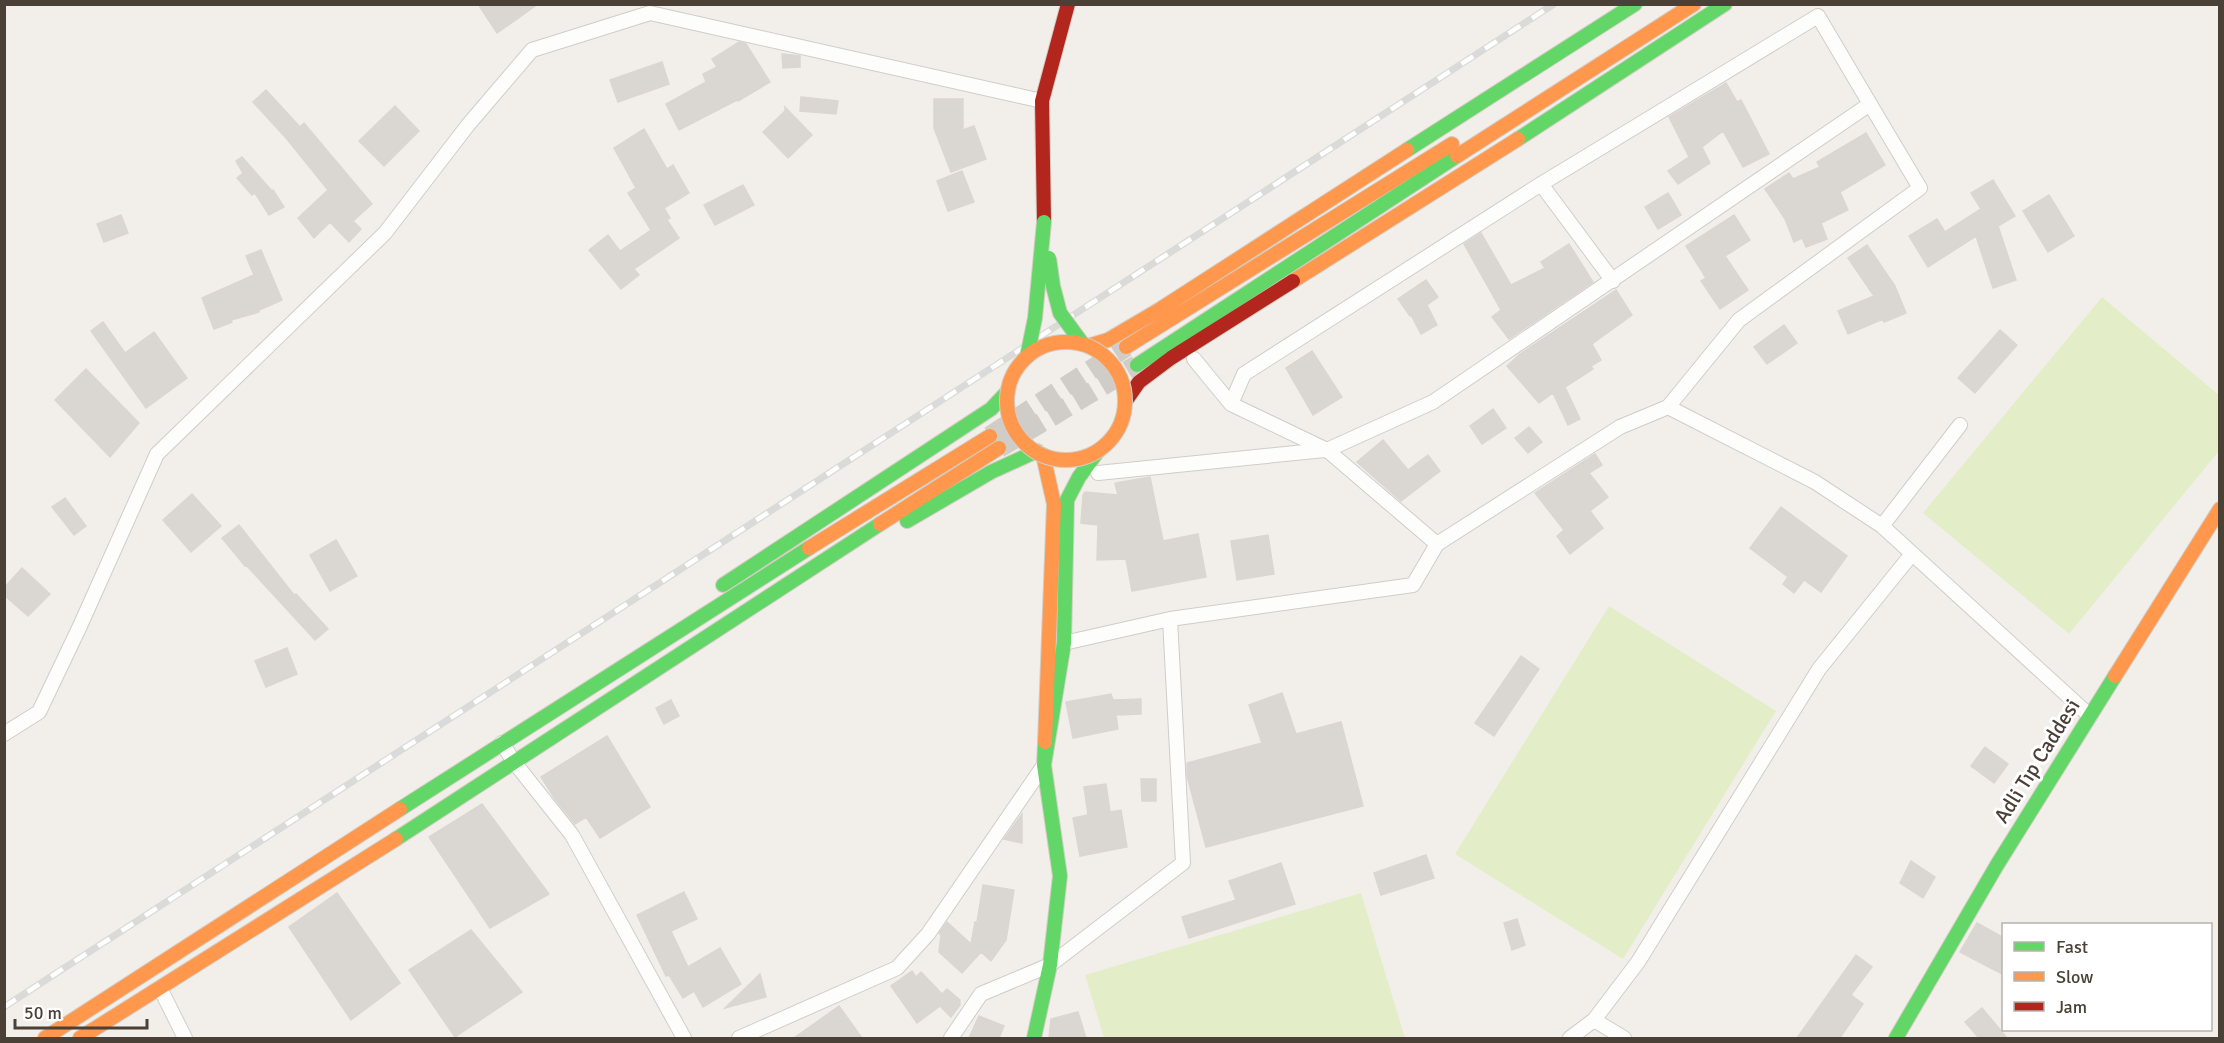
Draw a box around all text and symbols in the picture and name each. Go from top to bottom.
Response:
street label: Adli Tıp Caddesi [1988,694,2086,828]
legend [2002,923,2212,1031]
text: Fast [2056,936,2088,958]
text: Slow [2056,966,2093,988]
scale bar [15,992,147,1030]
text: Jam [2056,996,2087,1018]
text: 50 m [24,1002,62,1024]

